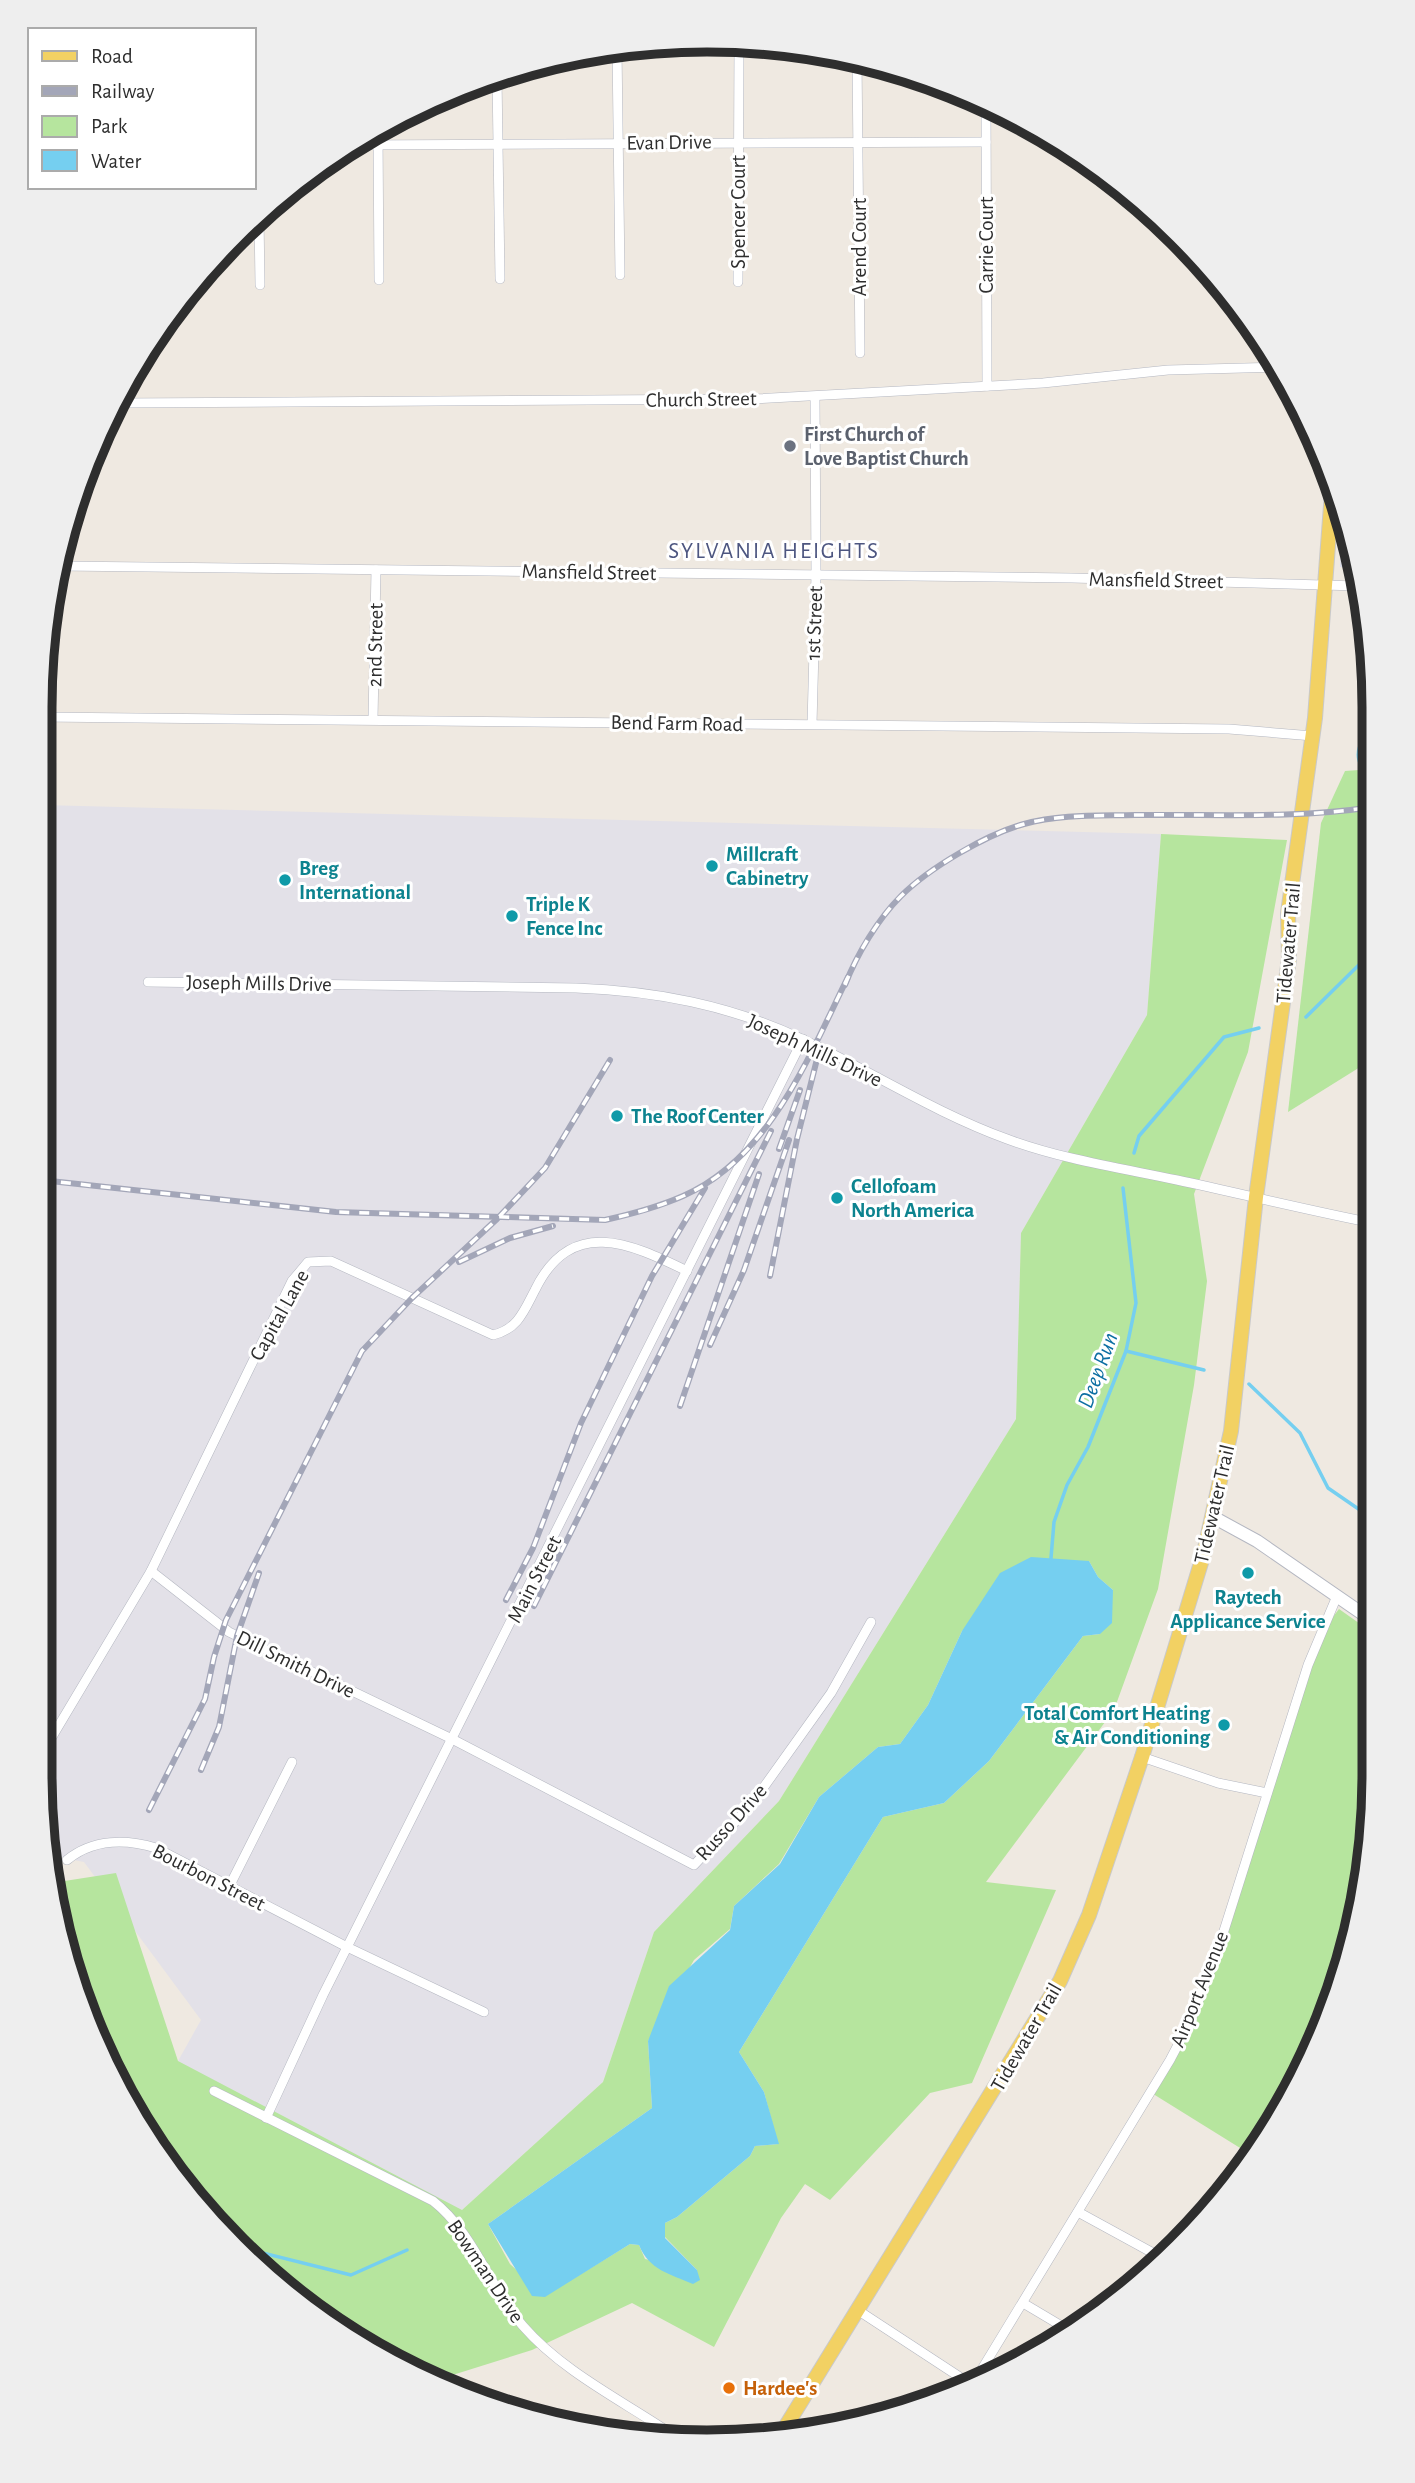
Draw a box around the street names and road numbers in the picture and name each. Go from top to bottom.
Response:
street label: Evan Drive [626,131,712,154]
street label: Spencer Court [728,155,749,269]
street label: Carrie Court [976,196,997,294]
street label: Arend Court [849,198,870,296]
street label: Church Street [645,388,757,411]
street label: Mansfield Street [521,561,657,584]
street label: Mansfield Street [1088,569,1224,592]
street label: 1st Street [803,585,826,661]
street label: 2nd Street [364,602,387,687]
street label: Bend Farm Road [610,712,744,735]
street label: Tidewater Trail [1273,882,1304,1004]
street label: Joseph Mills Drive [186,972,332,995]
street label: Joseph Mills Drive [744,1010,885,1091]
street label: Capital Lane [246,1266,313,1364]
street label: Tidewater Trail [1191,1443,1238,1566]
street label: Main Street [504,1532,565,1626]
street label: Dill Smith Drive [233,1627,358,1702]
street label: Russo Drive [692,1780,771,1865]
street label: Bourbon Street [149,1840,269,1915]
street label: Airport Avenue [1167,1928,1232,2050]
street label: Tidewater Trail [987,1979,1066,2095]
street label: Bowman Drive [443,2216,528,2327]

